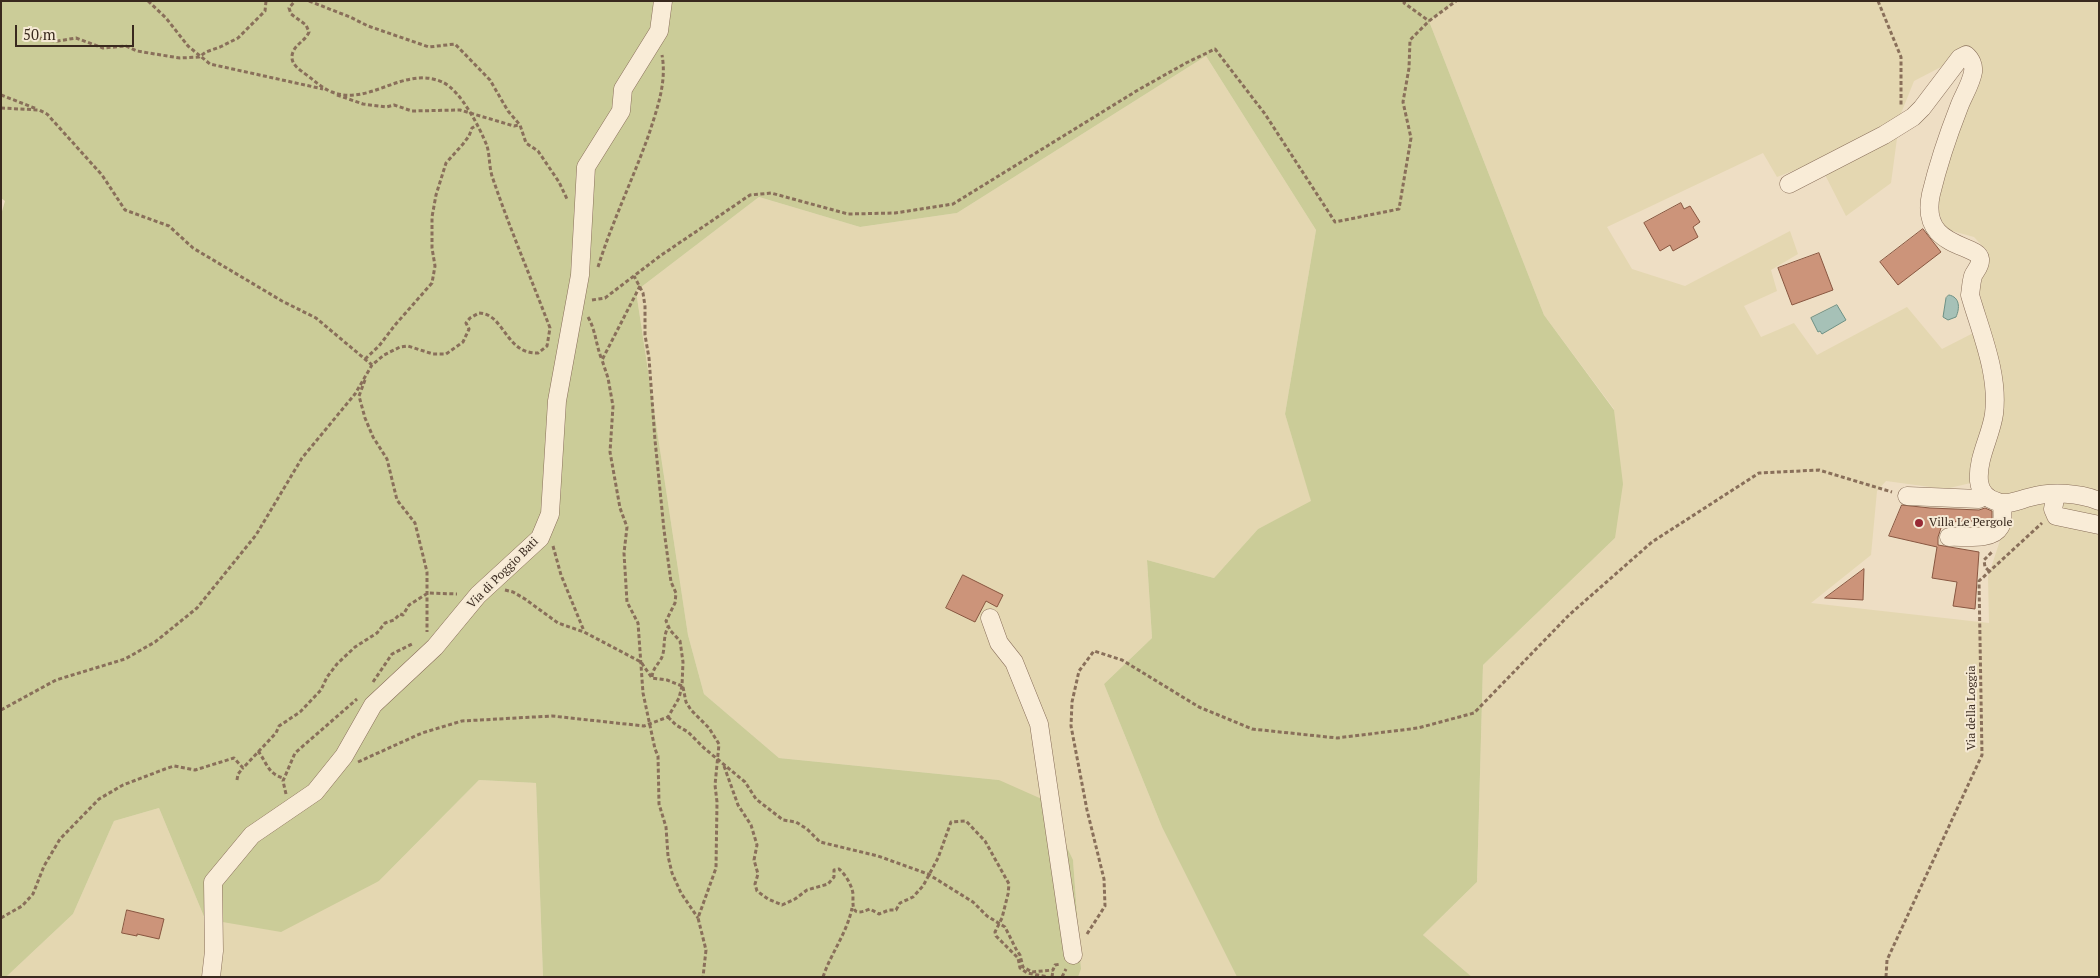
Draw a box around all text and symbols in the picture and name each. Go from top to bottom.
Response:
scale bar [18,15,136,47]
text: 50 m [23,24,56,44]
place label: Villa Le Pergole [1929,516,2013,530]
marker: Villa Le Pergole [1913,517,1925,529]
street label: Via di Poggio Bati [464,534,542,612]
street label: Via della Loggia [1965,665,1979,751]

